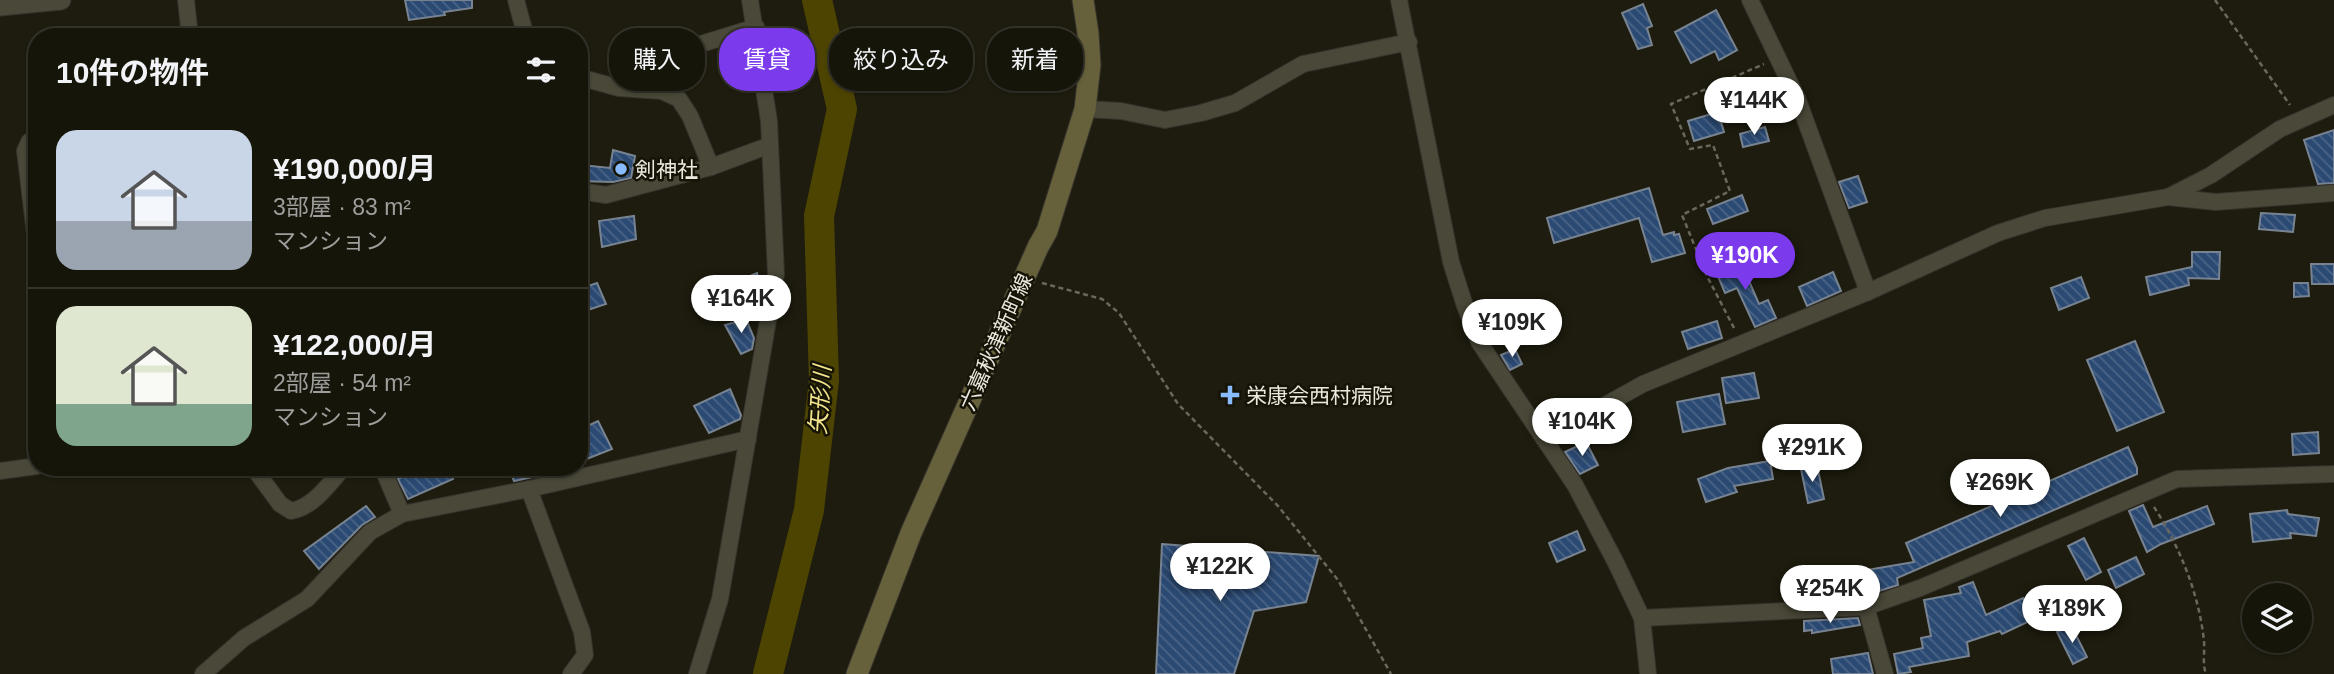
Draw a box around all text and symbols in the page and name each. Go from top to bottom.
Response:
chip: 購入 [609,28,705,91]
chip: 賃貸 [719,28,815,91]
chip: 絞り込み [829,28,973,91]
chip: 新着 [987,28,1083,91]
icon: filters [522,51,560,89]
text: 10件の物件 [56,56,209,89]
pin: ¥144K [1705,78,1803,137]
text: ¥144K [1720,87,1788,113]
text: ¥190,000/月 [273,152,436,185]
icon: home [112,158,196,242]
place label: 剣神社 [635,158,698,181]
marker: 剣神社 [613,161,629,177]
text: 3部屋 · 83 m² [273,194,411,220]
text: マンション [273,228,388,254]
pin: ¥190K [1696,232,1794,292]
text: ¥190K [1711,242,1779,268]
street label: 六嘉秋津新町線 [956,270,1036,414]
pin: ¥164K [692,276,790,335]
text: ¥164K [707,285,775,311]
pin: ¥109K [1463,300,1561,359]
text: ¥109K [1478,309,1546,335]
text: ¥122,000/月 [273,328,436,361]
icon: home [112,334,196,418]
water label: 矢形川 [805,362,836,435]
text: 2部屋 · 54 m² [273,370,411,396]
place label: 栄康会西村病院 [1246,384,1393,407]
marker: 栄康会西村病院 [1220,385,1240,405]
pin: ¥104K [1533,398,1631,458]
text: マンション [273,404,388,430]
text: ¥104K [1548,408,1616,434]
pin: ¥291K [1763,424,1861,484]
text: ¥291K [1778,434,1846,460]
pin: ¥269K [1951,460,2049,519]
text: ¥269K [1966,469,2034,495]
pin: ¥122K [1171,544,1269,603]
text: ¥122K [1186,553,1254,579]
pin: ¥254K [1781,566,1879,625]
text: ¥254K [1796,575,1864,601]
map controls [2242,583,2312,653]
button: layers [2242,583,2312,653]
pin: ¥189K [2023,586,2121,645]
text: ¥189K [2038,595,2106,621]

